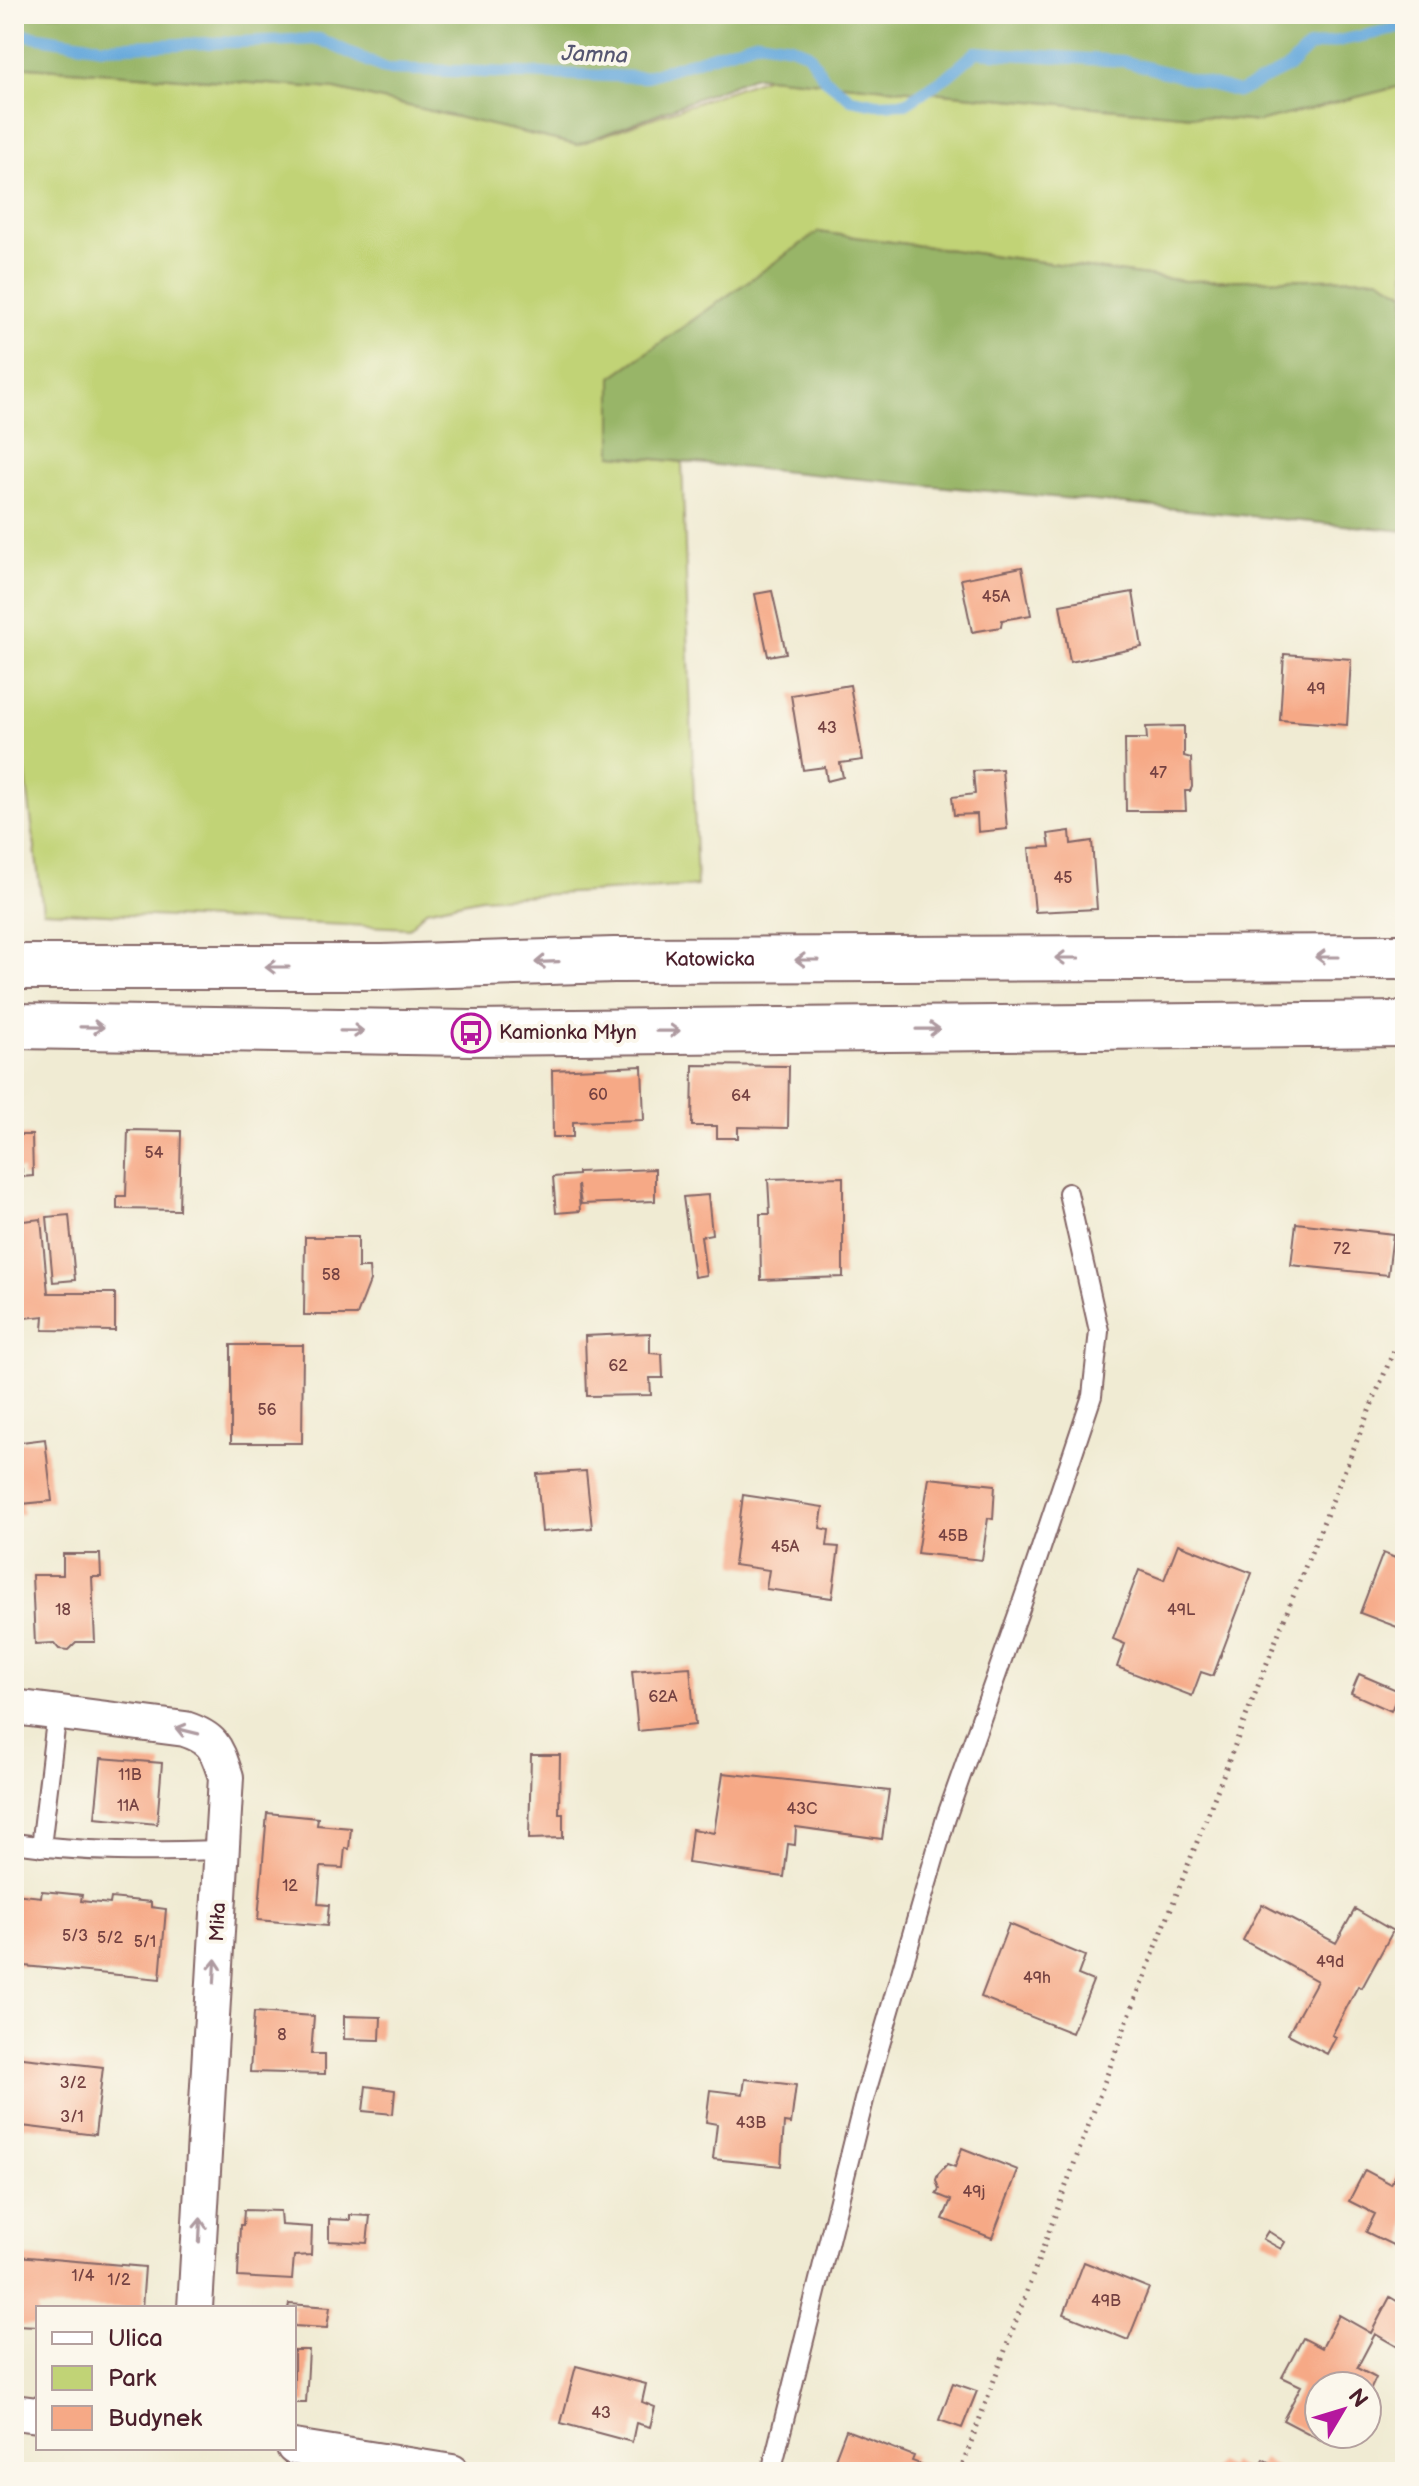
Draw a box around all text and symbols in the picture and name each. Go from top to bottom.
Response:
water label: Jamna [560,40,629,70]
house number: 45A [982,588,1011,607]
house number: 49 [1306,680,1326,699]
house number: 43 [817,719,837,738]
house number: 47 [1149,764,1167,783]
house number: 45 [1054,869,1072,888]
street label: Katowicka [665,947,755,972]
one-way arrow [1314,949,1341,965]
one-way arrow [1054,950,1081,966]
one-way arrow [794,952,821,967]
one-way arrow [534,955,561,970]
one-way arrow [264,959,291,975]
bus stop icon: Kamionka Młyn [450,1012,492,1054]
one-way arrow [78,1019,105,1035]
place label: Kamionka Młyn [499,1021,637,1045]
one-way arrow [914,1021,941,1036]
one-way arrow [338,1023,365,1039]
one-way arrow [654,1023,681,1039]
house number: 60 [588,1086,608,1105]
house number: 64 [731,1087,751,1106]
house number: 54 [145,1144,164,1163]
house number: 72 [1333,1240,1351,1259]
house number: 58 [322,1266,340,1285]
house number: 62 [608,1357,628,1376]
house number: 56 [258,1401,277,1420]
house number: 45B [938,1527,968,1546]
house number: 45A [771,1538,800,1557]
house number: 18 [55,1601,71,1620]
house number: 49L [1167,1601,1196,1620]
house number: 62A [649,1688,678,1707]
one-way arrow [174,1722,200,1737]
house number: 11B [118,1766,142,1785]
house number: 11A [117,1797,139,1816]
house number: 43C [787,1800,817,1819]
house number: 12 [282,1877,298,1896]
street label: Miła [205,1902,231,1942]
house number: 5/3 [62,1927,88,1946]
house number: 5/2 [97,1929,123,1948]
house number: 5/1 [134,1933,156,1952]
house number: 49d [1316,1953,1344,1972]
one-way arrow [208,1958,223,1985]
house number: 49h [1023,1969,1051,1988]
house number: 8 [277,2026,287,2045]
house number: 3/2 [60,2074,87,2093]
house number: 3/1 [60,2108,84,2127]
house number: 43B [736,2114,766,2133]
house number: 49j [963,2183,985,2202]
one-way arrow [193,2217,208,2244]
house number: 1/4 [71,2267,95,2286]
house number: 1/2 [108,2271,131,2290]
house number: 49B [1091,2292,1121,2311]
legend [36,2306,296,2450]
text: Ulica [108,2324,163,2353]
text: Park [108,2364,156,2393]
north arrow [1303,2370,1383,2450]
text: N [1342,2384,1373,2413]
text: Budynek [108,2404,202,2433]
house number: 43 [591,2404,611,2423]

